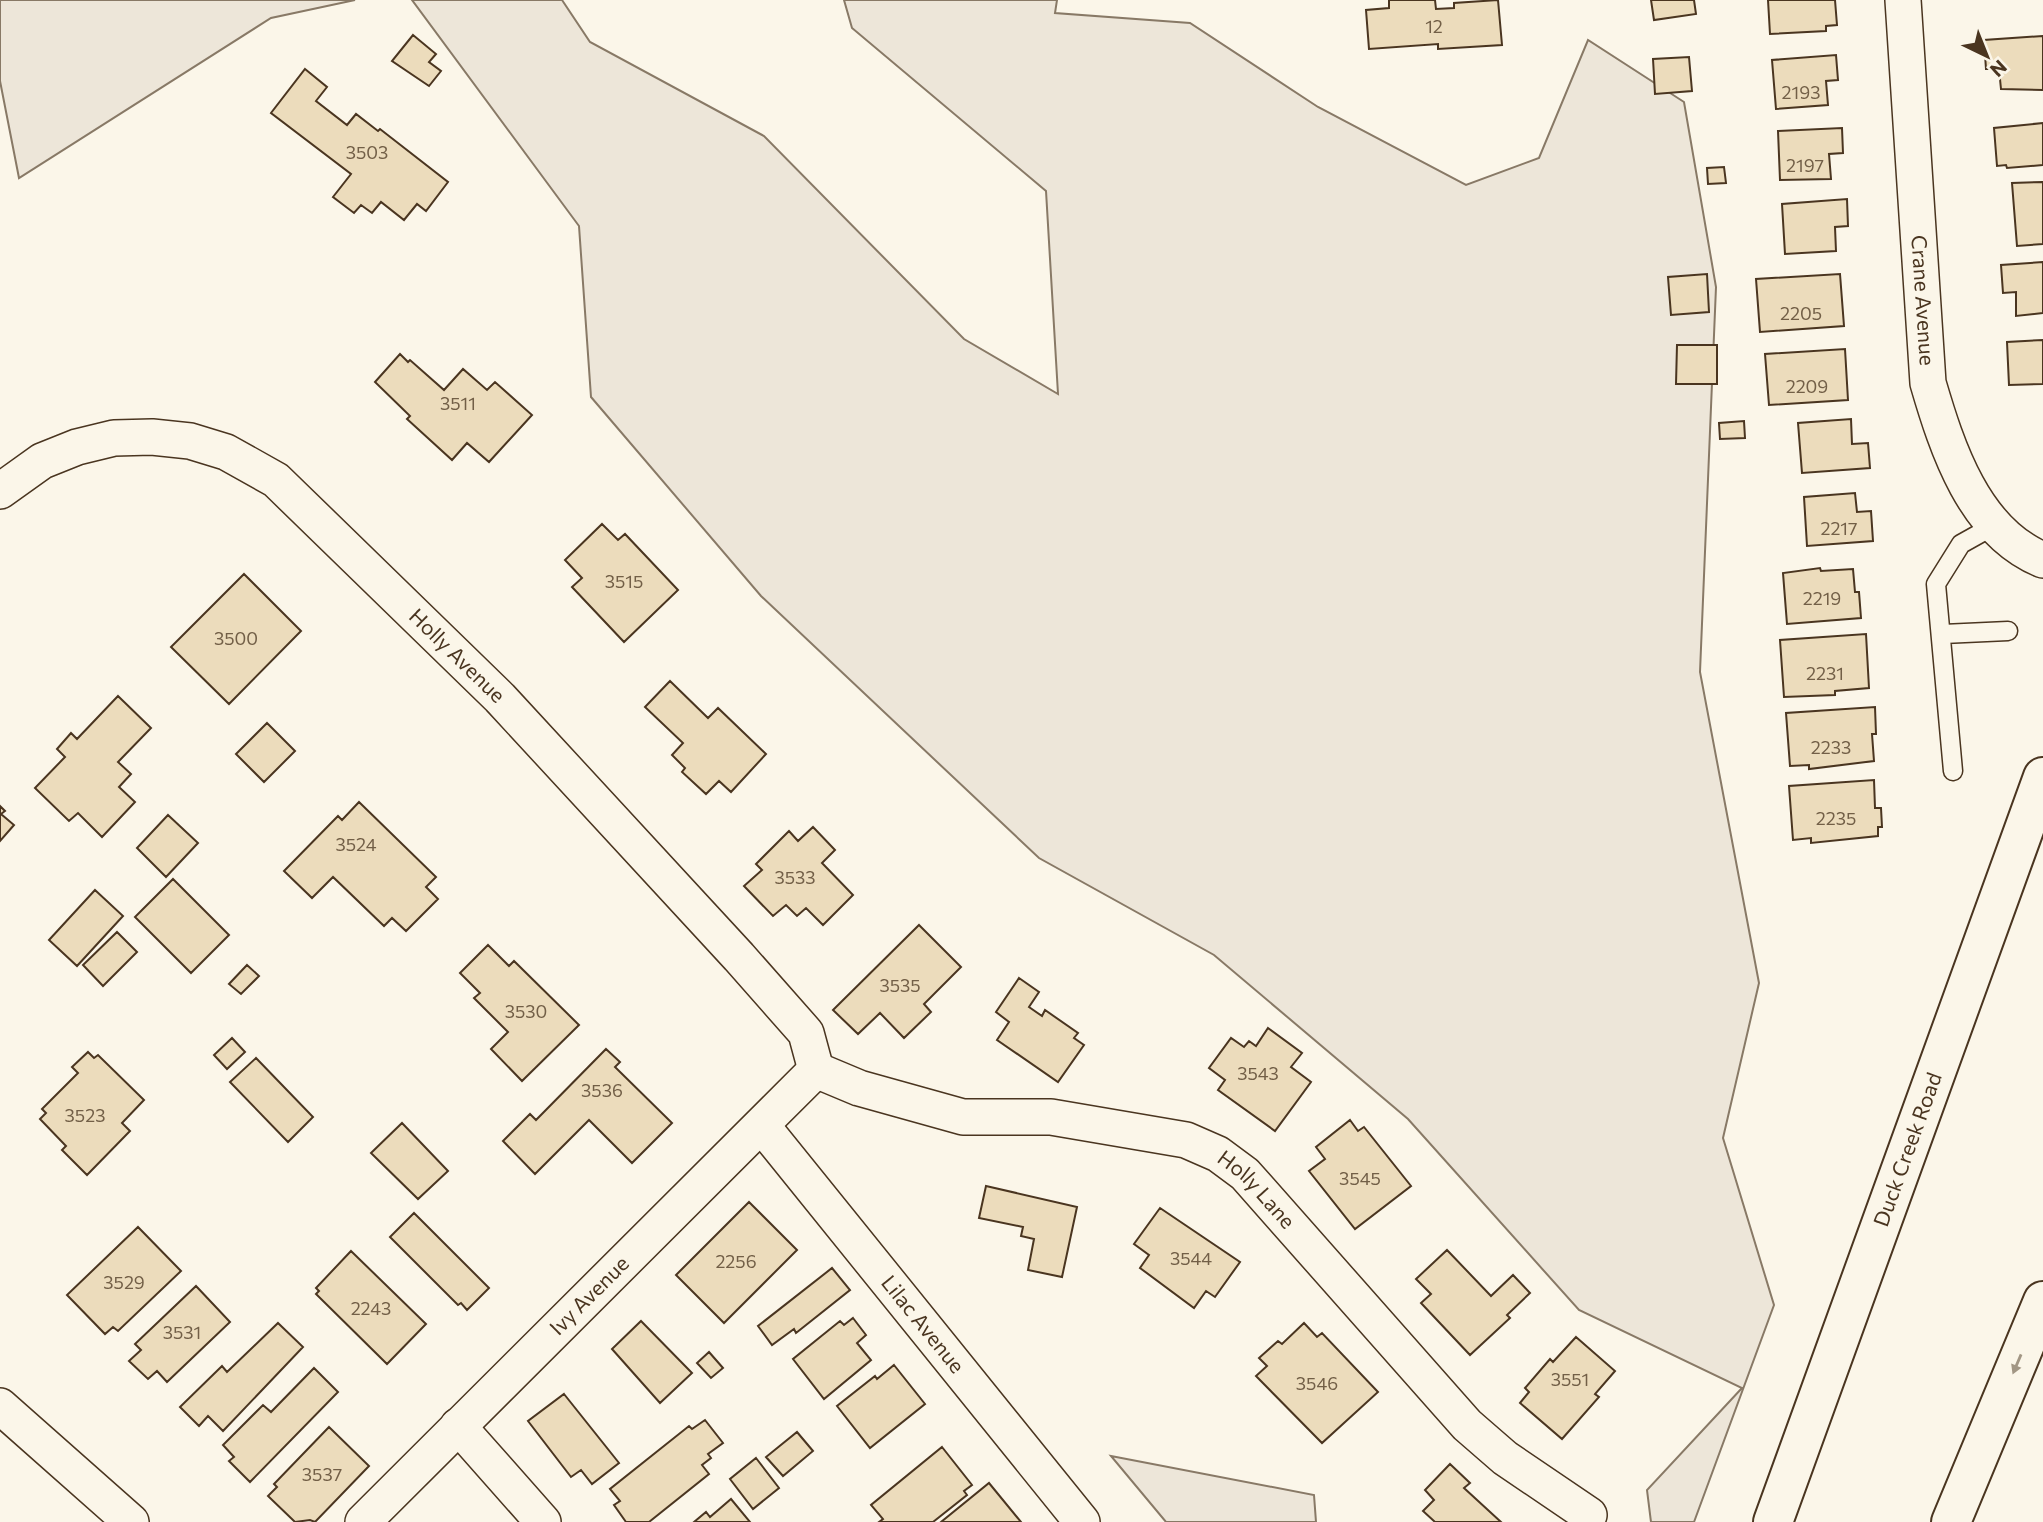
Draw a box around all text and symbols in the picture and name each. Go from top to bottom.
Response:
house number: 12 [1425,15,1443,37]
north arrow [1952,21,2022,91]
text: N [1986,56,2012,82]
house number: 2193 [1782,81,1820,103]
house number: 3503 [346,141,388,163]
house number: 2197 [1786,154,1824,176]
street label: Crane Avenue [1907,234,1941,366]
house number: 2205 [1780,302,1822,324]
house number: 2209 [1786,375,1828,397]
house number: 3511 [440,392,476,414]
house number: 2217 [1820,517,1858,539]
house number: 3515 [605,570,643,592]
house number: 2219 [1803,587,1841,609]
street label: Holly Avenue [405,603,511,707]
house number: 3500 [214,627,258,649]
house number: 2231 [1806,662,1844,684]
house number: 2233 [1811,736,1851,758]
house number: 2235 [1816,807,1856,829]
house number: 3524 [335,833,377,855]
house number: 3533 [774,866,816,888]
house number: 3535 [879,974,921,996]
house number: 3530 [505,1000,547,1022]
house number: 3543 [1237,1062,1279,1084]
street label: Duck Creek Road [1867,1069,1946,1230]
house number: 3536 [581,1079,623,1101]
house number: 3523 [65,1104,105,1126]
street label: Holly Lane [1213,1144,1301,1233]
house number: 3545 [1339,1167,1381,1189]
house number: 3544 [1170,1247,1212,1269]
street label: Ivy Avenue [544,1250,633,1340]
house number: 2256 [715,1250,757,1272]
street label: Lilac Avenue [877,1270,971,1378]
house number: 3529 [103,1271,145,1293]
house number: 2243 [351,1297,391,1319]
house number: 3531 [163,1321,201,1343]
one-way arrow [2011,1354,2022,1375]
house number: 3551 [1551,1368,1589,1390]
house number: 3546 [1296,1372,1338,1394]
house number: 3537 [302,1463,342,1485]

